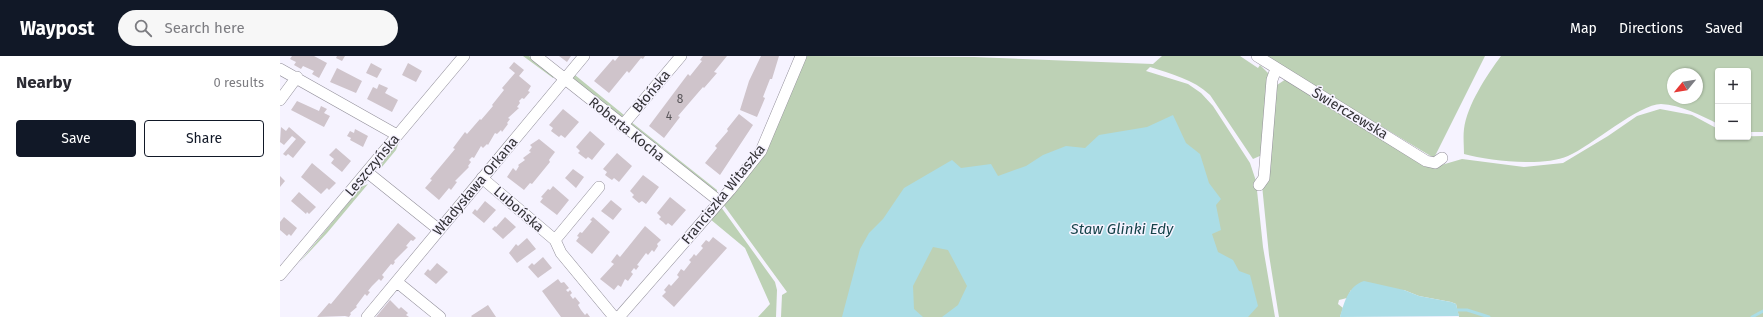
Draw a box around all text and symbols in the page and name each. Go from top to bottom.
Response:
search box [118,10,398,46]
text: Waypost [20,17,94,40]
icon: search [132,17,154,39]
text: Search here [164,19,245,37]
text: Map [1570,20,1597,37]
text: Directions [1619,20,1683,37]
text: Saved [1705,20,1743,37]
street label: Błońska [629,67,674,116]
north arrow [1667,68,1703,104]
map controls [1715,68,1751,140]
button: + [1715,68,1751,104]
text: Nearby [16,72,71,93]
text: 0 results [213,75,264,90]
street label: Świerczewska [1309,83,1391,143]
house number: 8 [677,92,684,106]
street label: Roberta Kocha [585,94,668,165]
button: − [1715,104,1751,140]
house number: 4 [666,109,673,123]
button: Save [16,120,136,157]
button: Share [144,120,264,157]
street label: Leszczyńska [342,131,403,200]
street label: Władysława Orkana [429,134,522,239]
street label: Franciszka Witaszka [678,141,769,248]
street label: Lubońska [490,183,547,236]
water label: Staw Glinki Edy [1070,220,1174,238]

